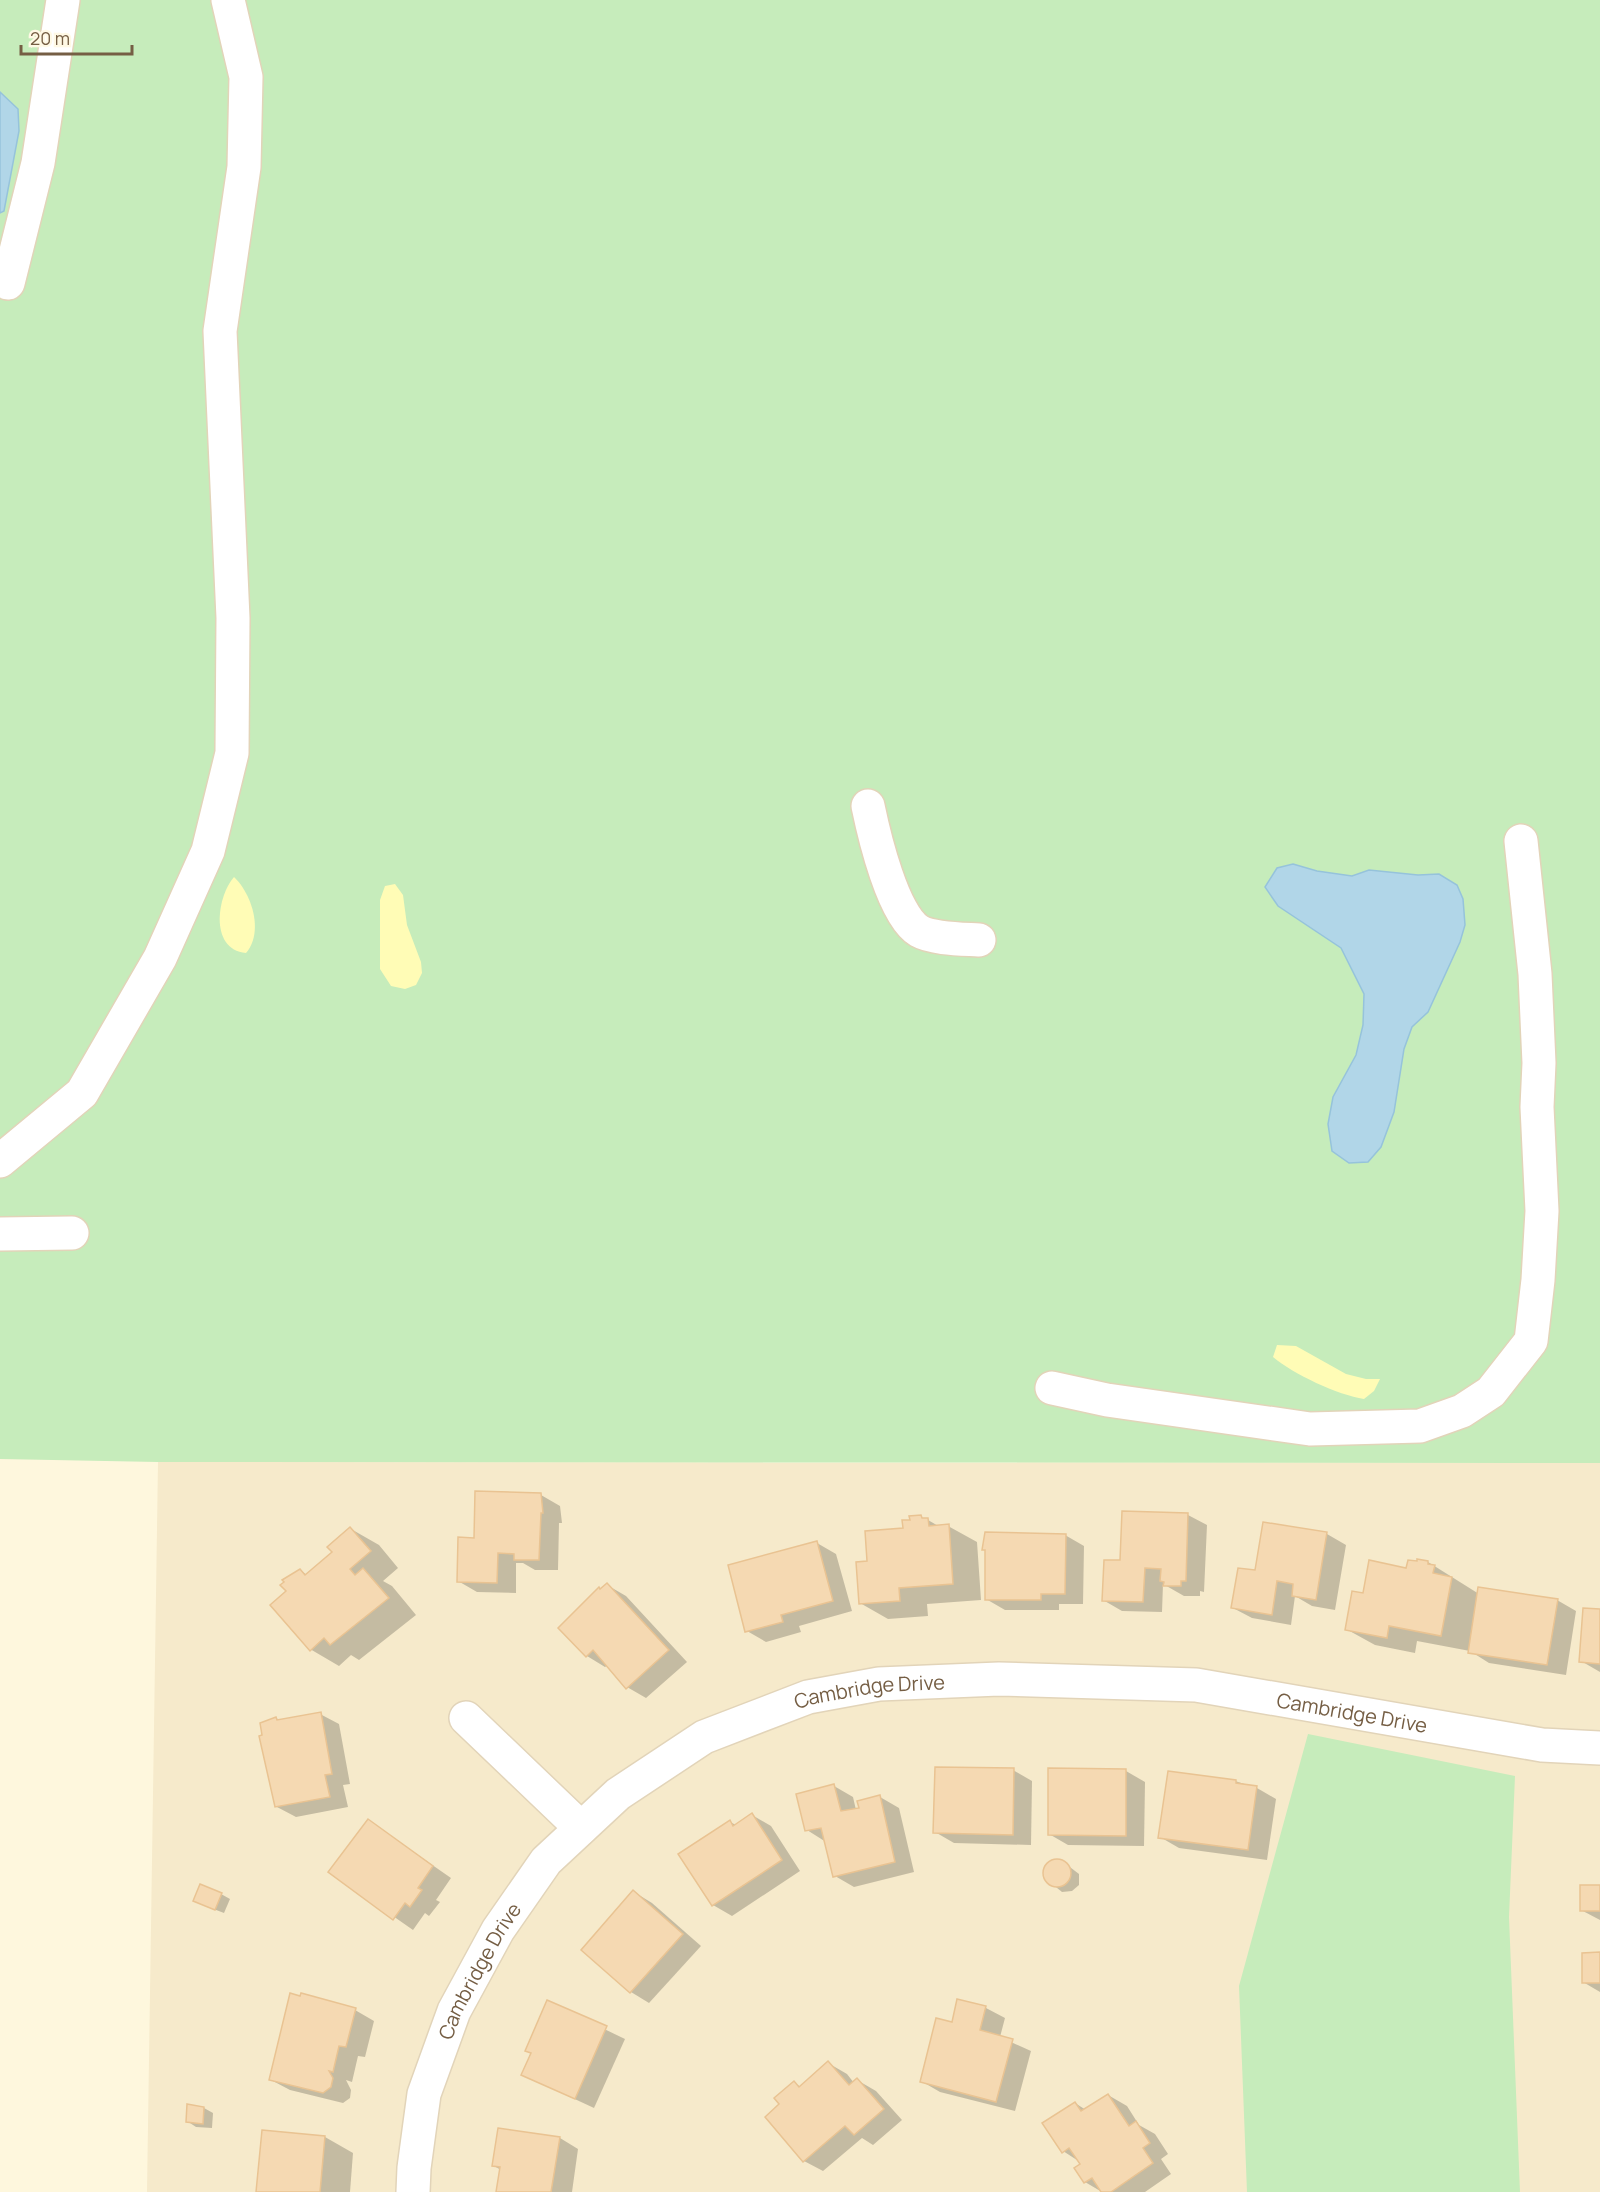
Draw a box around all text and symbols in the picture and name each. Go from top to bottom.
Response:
scale bar [21,18,132,56]
text: 20 m [30,26,70,50]
street label: Cambridge Drive [790,1668,945,1715]
street label: Cambridge Drive [1275,1686,1430,1738]
street label: Cambridge Drive [431,1897,527,2043]

